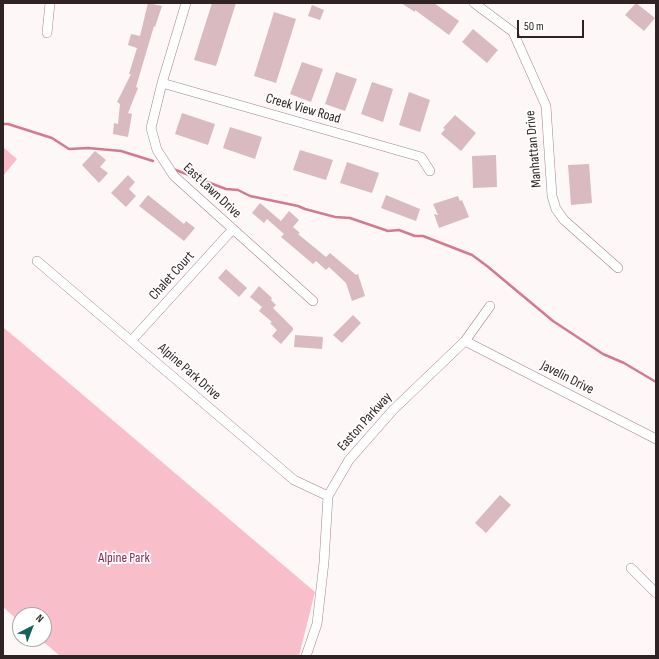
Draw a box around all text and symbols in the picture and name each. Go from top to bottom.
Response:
scale bar [519,12,586,38]
text: 50 m [524,19,544,34]
street label: Creek View Road [264,90,342,128]
street label: Manhattan Drive [522,110,546,188]
street label: East Lawn Drive [179,160,245,222]
street label: Chalet Court [146,248,198,304]
street label: Alpine Park Drive [154,340,224,404]
street label: Javelin Drive [538,358,596,398]
street label: Easton Parkway [334,389,396,455]
park label: Alpine Park [98,550,150,566]
north arrow [12,607,52,647]
text: N [33,612,46,625]

